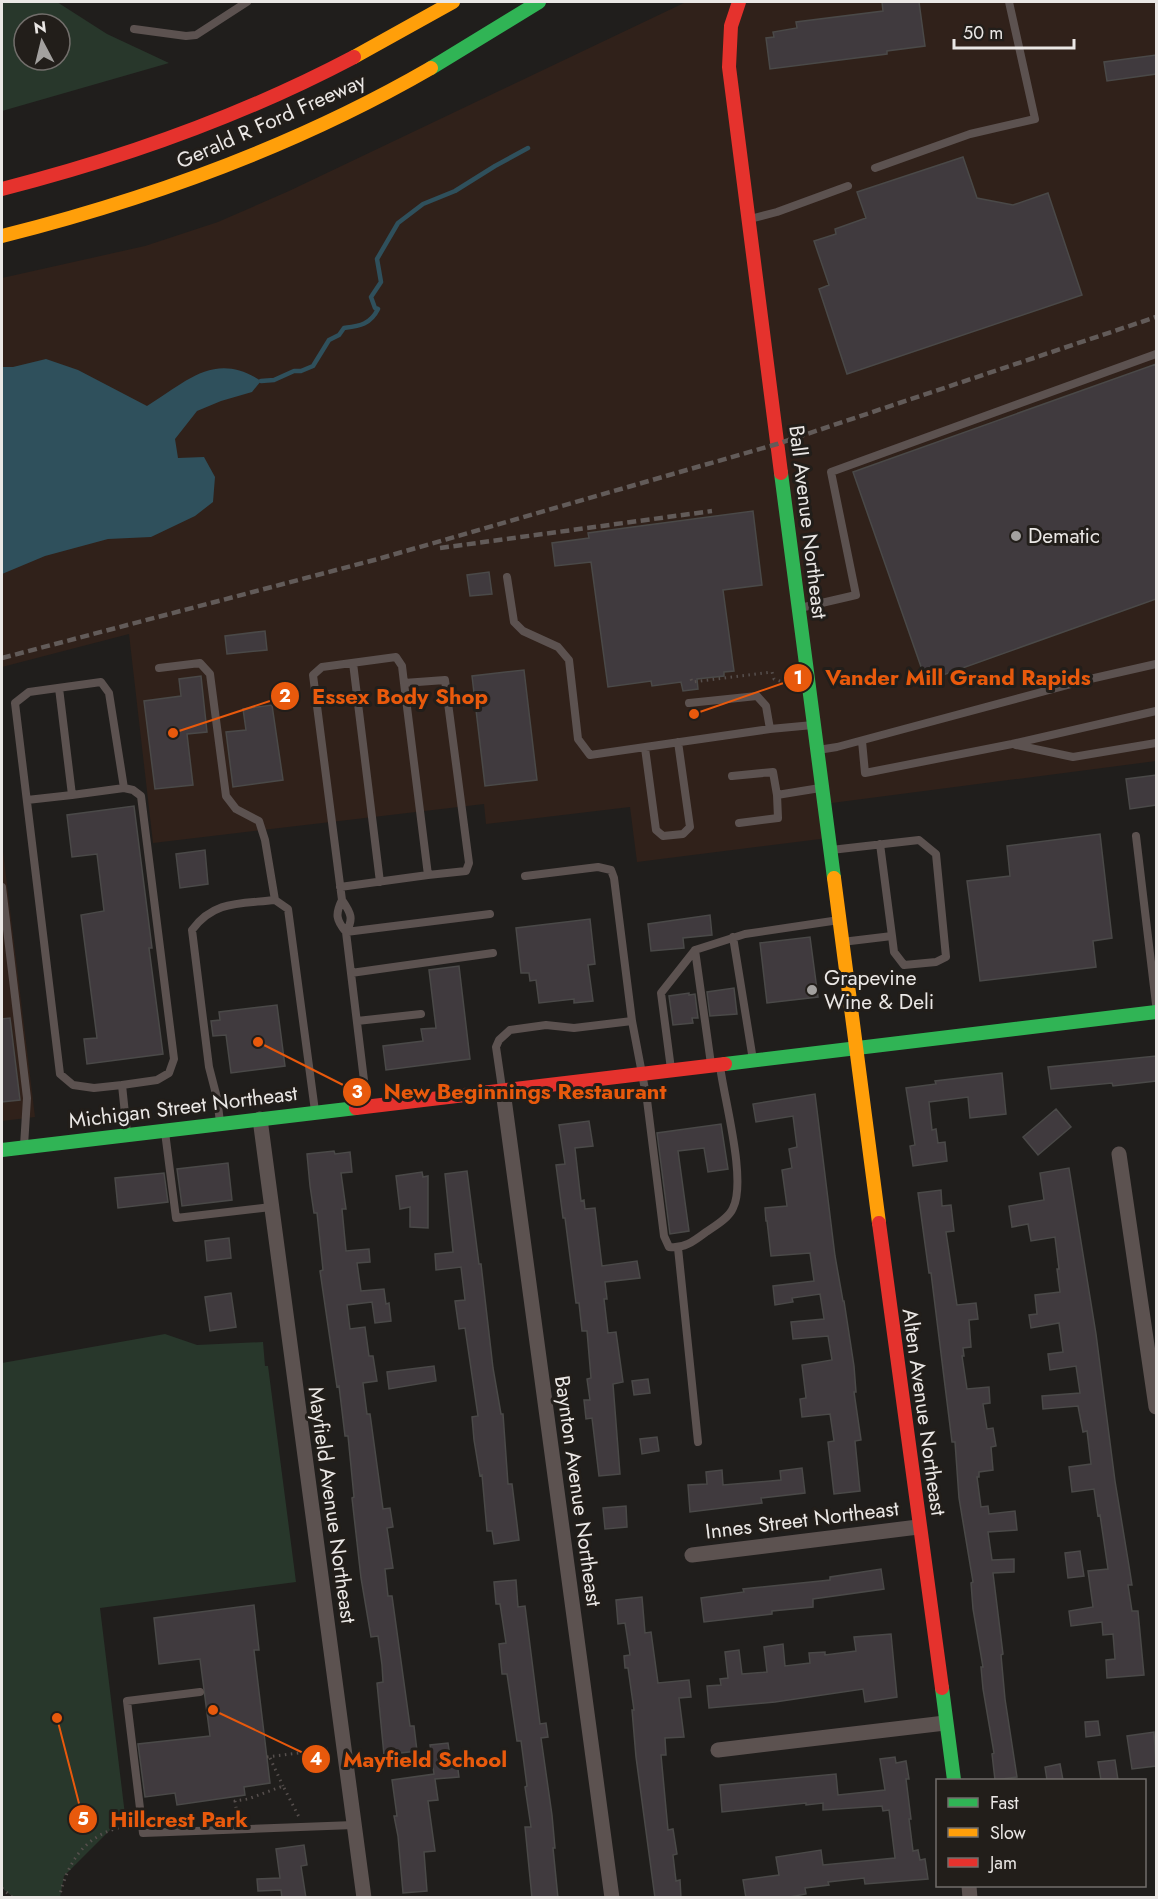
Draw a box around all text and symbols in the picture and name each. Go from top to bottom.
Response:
north arrow [12,12,72,72]
scale bar [954,12,1074,50]
text: N [33,15,48,40]
text: 50 m [963,20,1003,46]
street label: Gerald R Ford Freeway [172,65,371,176]
street label: Ball Avenue Northeast [781,423,835,621]
place label: Dematic [1028,521,1100,551]
marker: Dematic [1009,529,1023,543]
callout: Vander Mill Grand Rapids [783,658,1103,698]
text: Vander Mill Grand Rapids [824,661,1091,693]
text: 1 [793,665,803,691]
callout: Essex Body Shop [270,676,500,716]
text: Essex Body Shop [312,680,488,712]
text: 2 [279,683,291,709]
place label: Grapevine Wine & Deli [824,963,934,1017]
marker: Grapevine Wine & Deli [805,983,819,997]
callout: New Beginnings Restaurant [342,1072,679,1112]
text: New Beginnings Restaurant [384,1075,666,1107]
street label: Michigan Street Northeast [67,1078,299,1136]
text: 3 [351,1079,363,1105]
street label: Alten Avenue Northeast [895,1306,953,1518]
street label: Baynton Avenue Northeast [547,1374,609,1608]
street label: Mayfield Avenue Northeast [301,1385,363,1625]
street label: Innes Street Northeast [704,1493,900,1547]
callout: Mayfield School [301,1739,519,1779]
text: Mayfield School [343,1743,507,1775]
text: 4 [310,1746,322,1772]
legend [936,1779,1146,1887]
text: Fast [990,1790,1019,1816]
callout: Hillcrest Park [68,1799,260,1839]
text: Hillcrest Park [110,1803,248,1835]
text: 5 [77,1806,89,1832]
text: Slow [990,1820,1027,1846]
text: Jam [988,1850,1017,1876]

